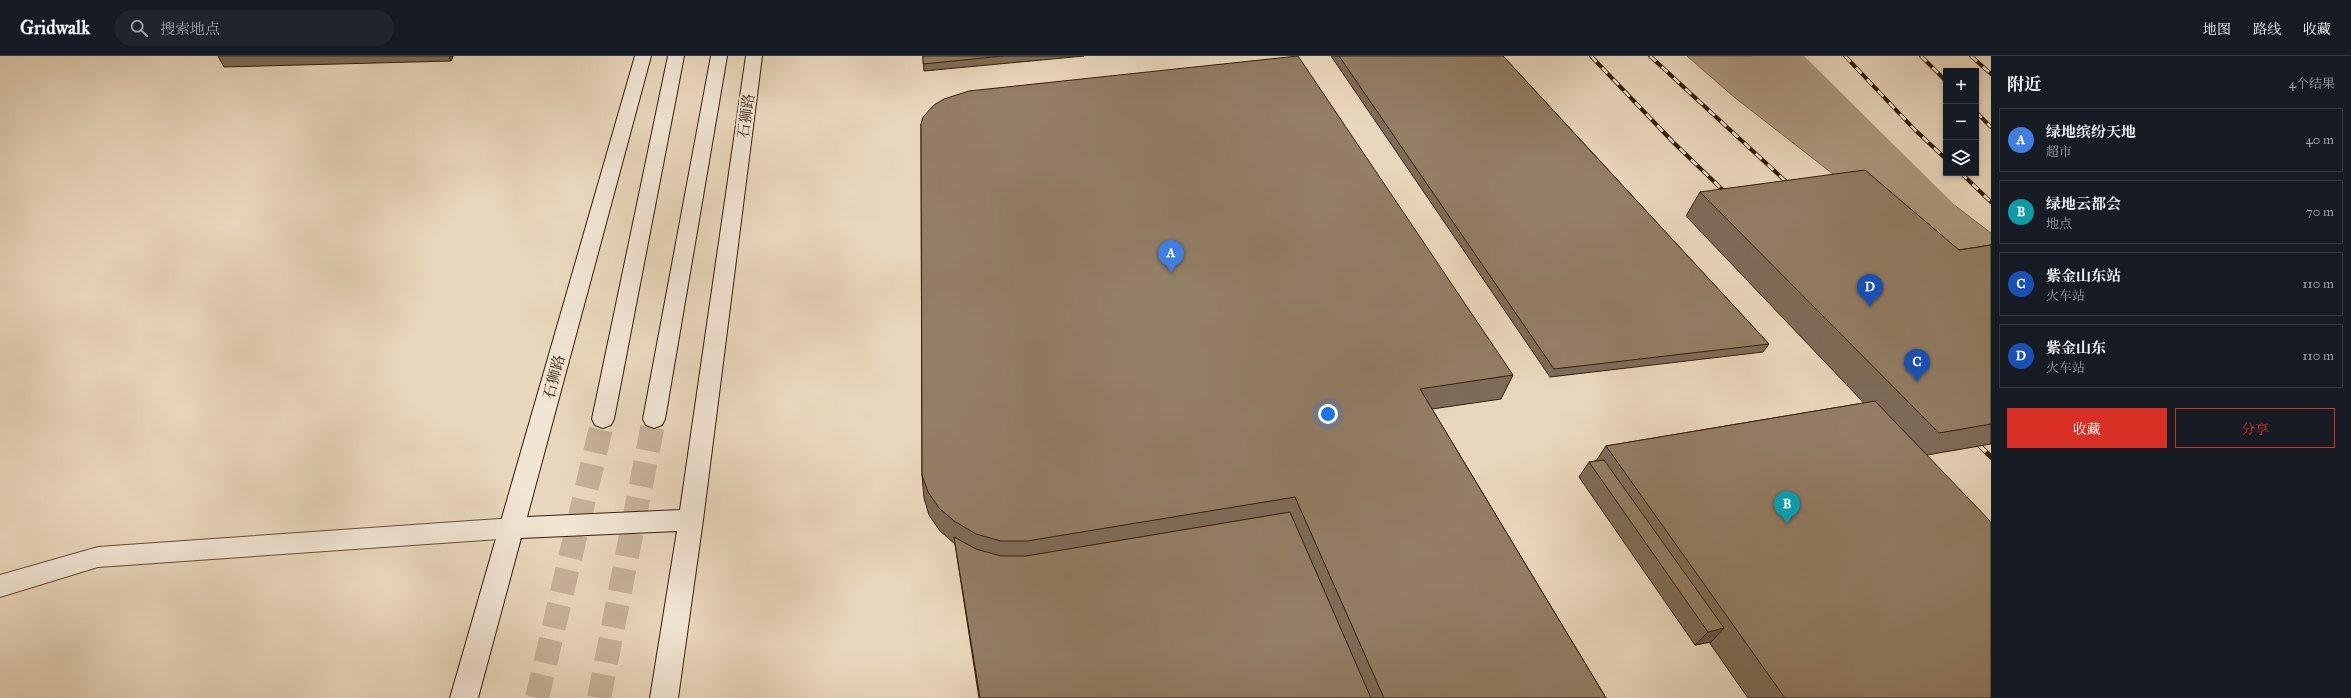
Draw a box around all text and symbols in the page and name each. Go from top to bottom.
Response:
search box [114,10,394,46]
text: Gridwalk [20,16,90,39]
icon: search [128,17,150,39]
text: 搜索地点 [160,20,220,38]
text: 地图 [2203,21,2231,38]
text: 路线 [2253,21,2281,38]
text: 收藏 [2303,21,2331,38]
map controls [1943,68,1979,176]
button: + [1943,68,1979,104]
text: 附近 [2007,74,2041,95]
text: 4个结果 [2289,76,2335,92]
street label: 石狮路 [734,92,758,140]
button: − [1943,104,1979,140]
text: 绿地缤纷天地 [2046,123,2136,141]
text: A [2017,132,2025,148]
text: 40 m [2305,132,2334,148]
button: layers [1943,140,1979,176]
text: 超市 [2046,144,2072,160]
text: 绿地云都会 [2046,195,2121,213]
text: B [2017,204,2025,220]
text: 70 m [2306,204,2334,220]
text: 地点 [2046,216,2072,232]
pin: A [1158,240,1184,273]
text: 紫金山东站 [2046,267,2121,285]
pin: D [1857,274,1883,307]
text: C [2017,276,2025,292]
text: 110 m [2302,276,2334,292]
text: 火车站 [2046,288,2085,304]
text: 紫金山东 [2046,339,2106,357]
text: D [2016,348,2026,364]
text: 110 m [2302,348,2334,364]
pin: C [1904,349,1930,382]
street label: 石狮路 [539,353,569,401]
text: 火车站 [2046,360,2085,376]
your location [1318,404,1338,424]
button: 收藏 [2007,408,2167,448]
button: 分享 [2175,408,2335,448]
pin: B [1774,491,1800,524]

